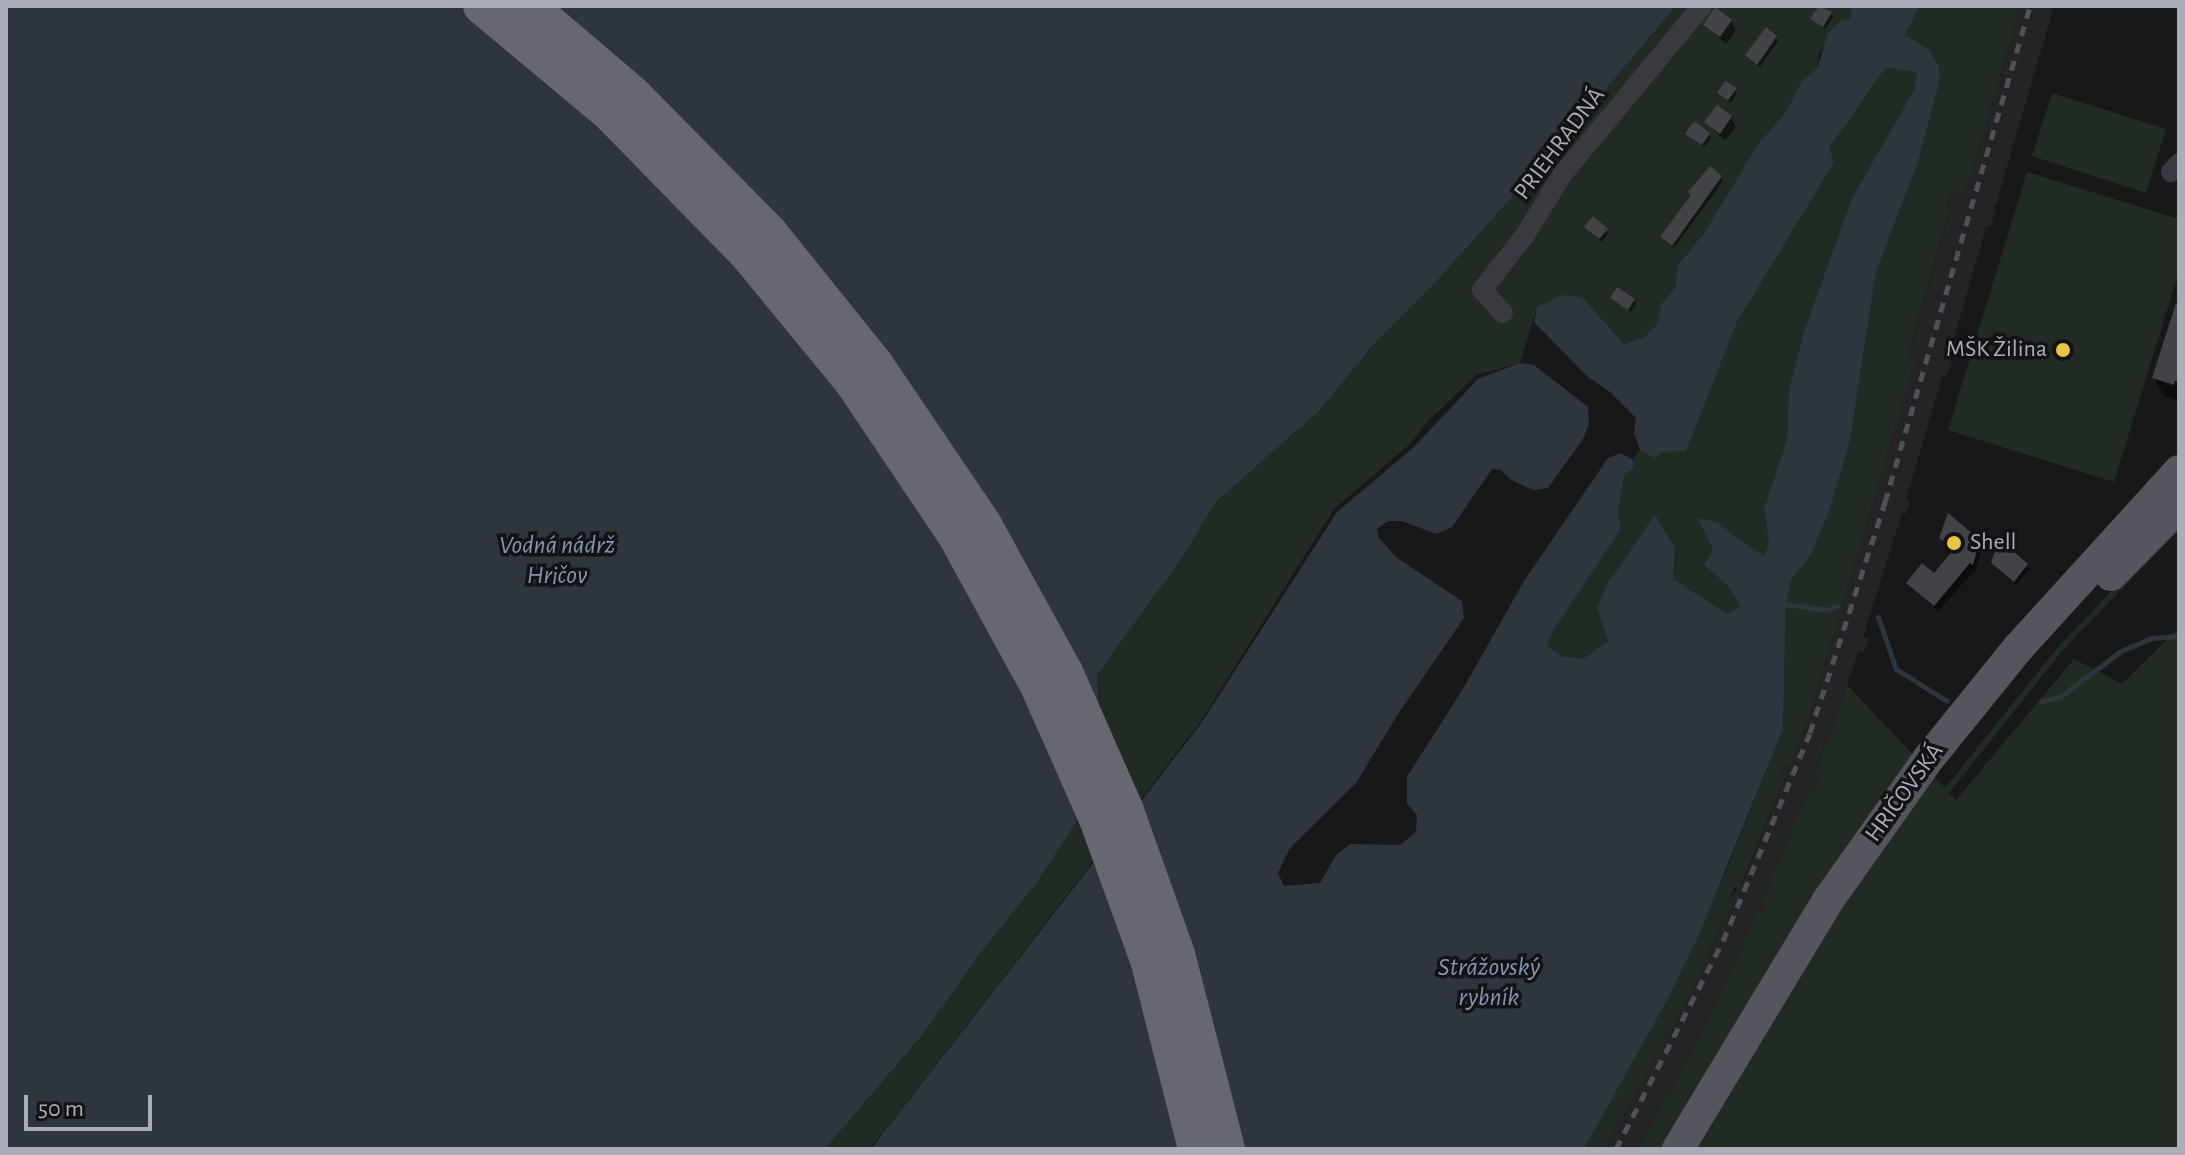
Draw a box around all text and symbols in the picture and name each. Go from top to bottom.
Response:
street label: PRIEHRADNÁ [1508,82,1612,206]
place label: MŠK Žilina [1946,336,2047,364]
marker: MŠK Žilina [2054,341,2072,359]
place label: Shell [1970,529,2016,557]
water label: Vodná nádrž Hričov [499,530,615,592]
marker: Shell [1945,534,1963,552]
street label: HRIČOVSKÁ [1860,738,1950,848]
water label: Strážovský rybník [1438,952,1540,1014]
scale bar [28,1079,156,1129]
text: 50 m [38,1097,84,1121]

